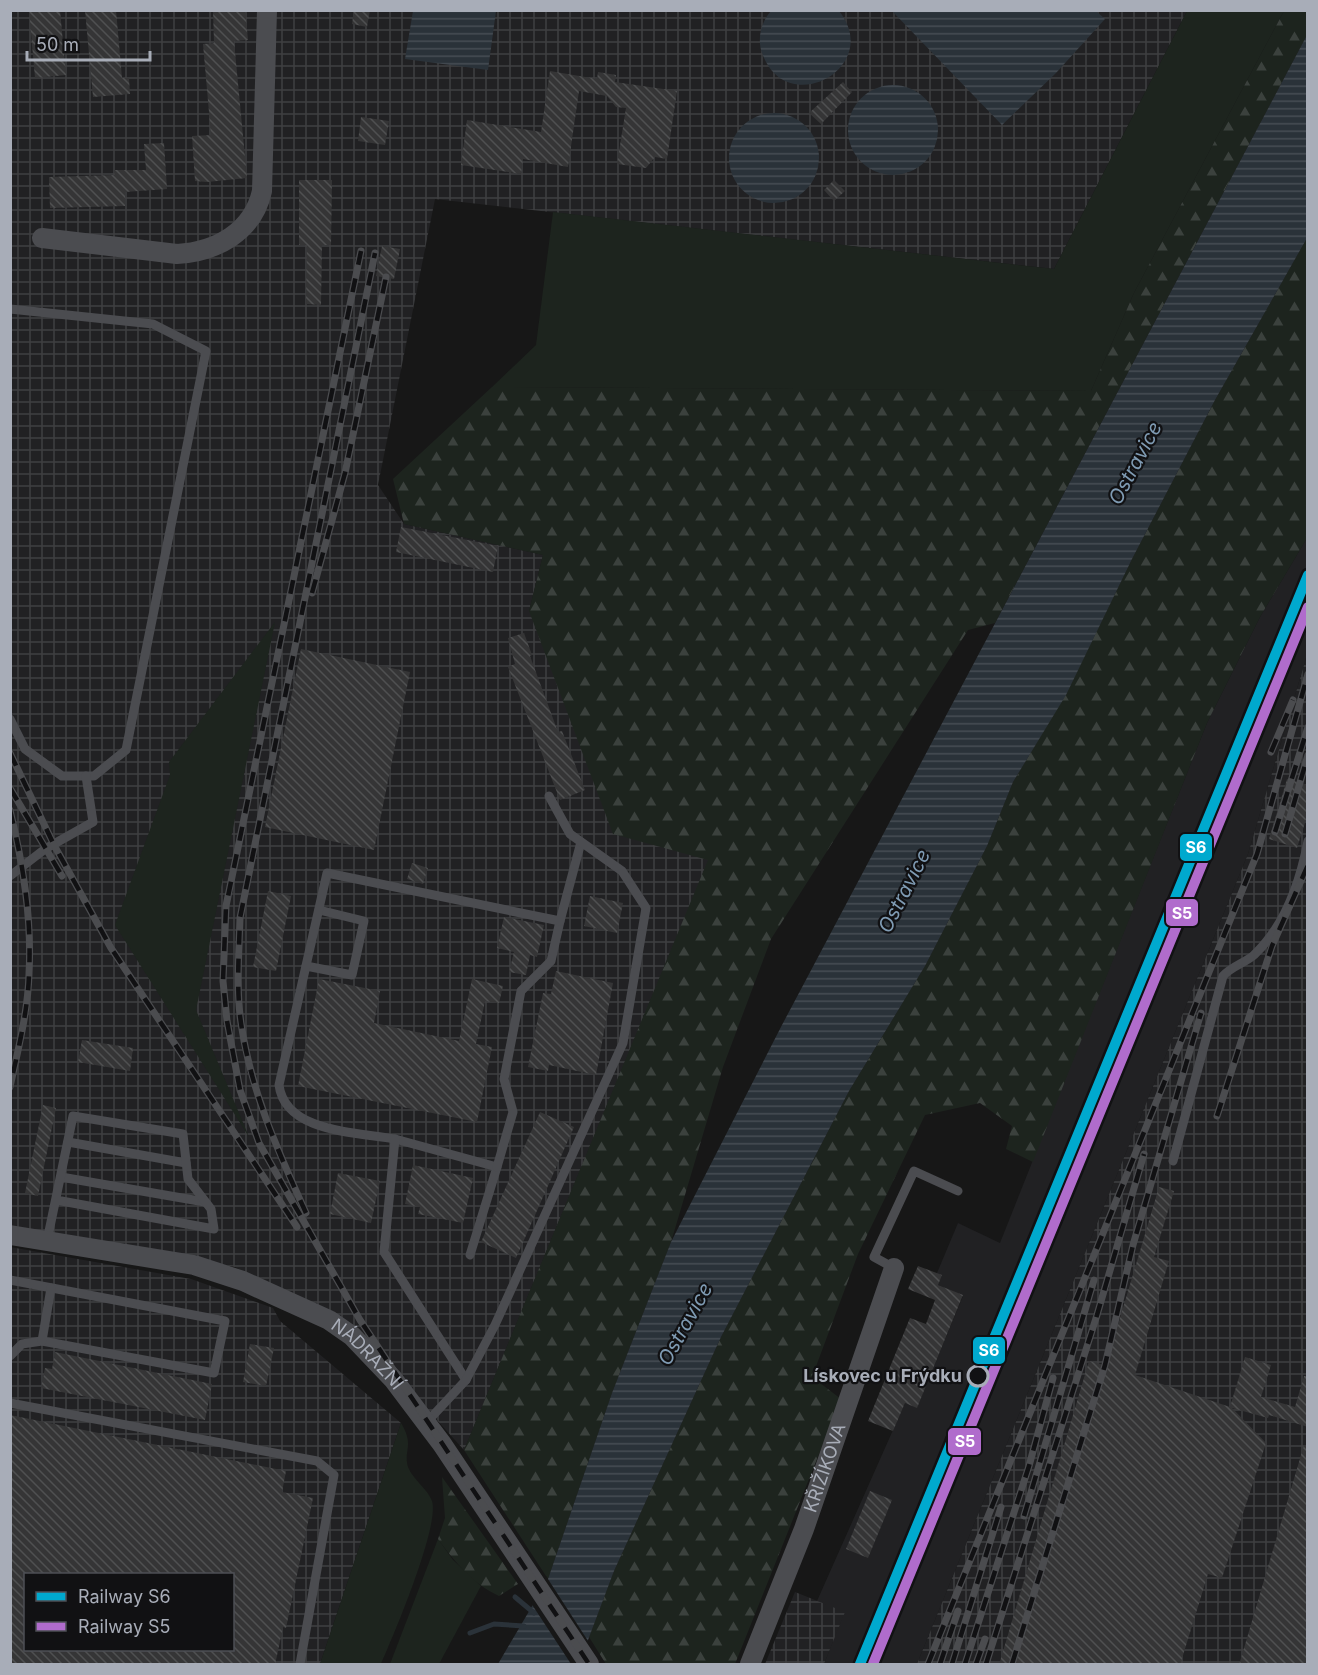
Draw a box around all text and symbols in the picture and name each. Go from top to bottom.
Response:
scale bar [27,24,150,62]
text: 50 m [36,34,79,55]
water label: Ostravice [1103,417,1167,509]
line badge: S6 [1179,833,1213,862]
text: S6 [1186,837,1206,857]
water label: Ostravice [873,845,935,937]
line badge: S5 [1165,898,1199,927]
text: S5 [1172,903,1192,923]
water label: Ostravice [653,1279,717,1369]
street label: NÁDRAŽNÍ [328,1314,409,1394]
line badge: S6 [972,1336,1006,1365]
text: S6 [979,1340,999,1360]
place label: Lískovec u Frýdku [803,1365,962,1386]
marker: Lískovec u Frýdku [967,1365,989,1387]
street label: KŘIŽÍKOVA [800,1420,850,1515]
line badge: S5 [947,1427,982,1456]
text: S5 [955,1431,975,1451]
legend [24,1573,234,1651]
text: Railway S6 [78,1586,171,1607]
text: Railway S5 [78,1616,171,1637]

